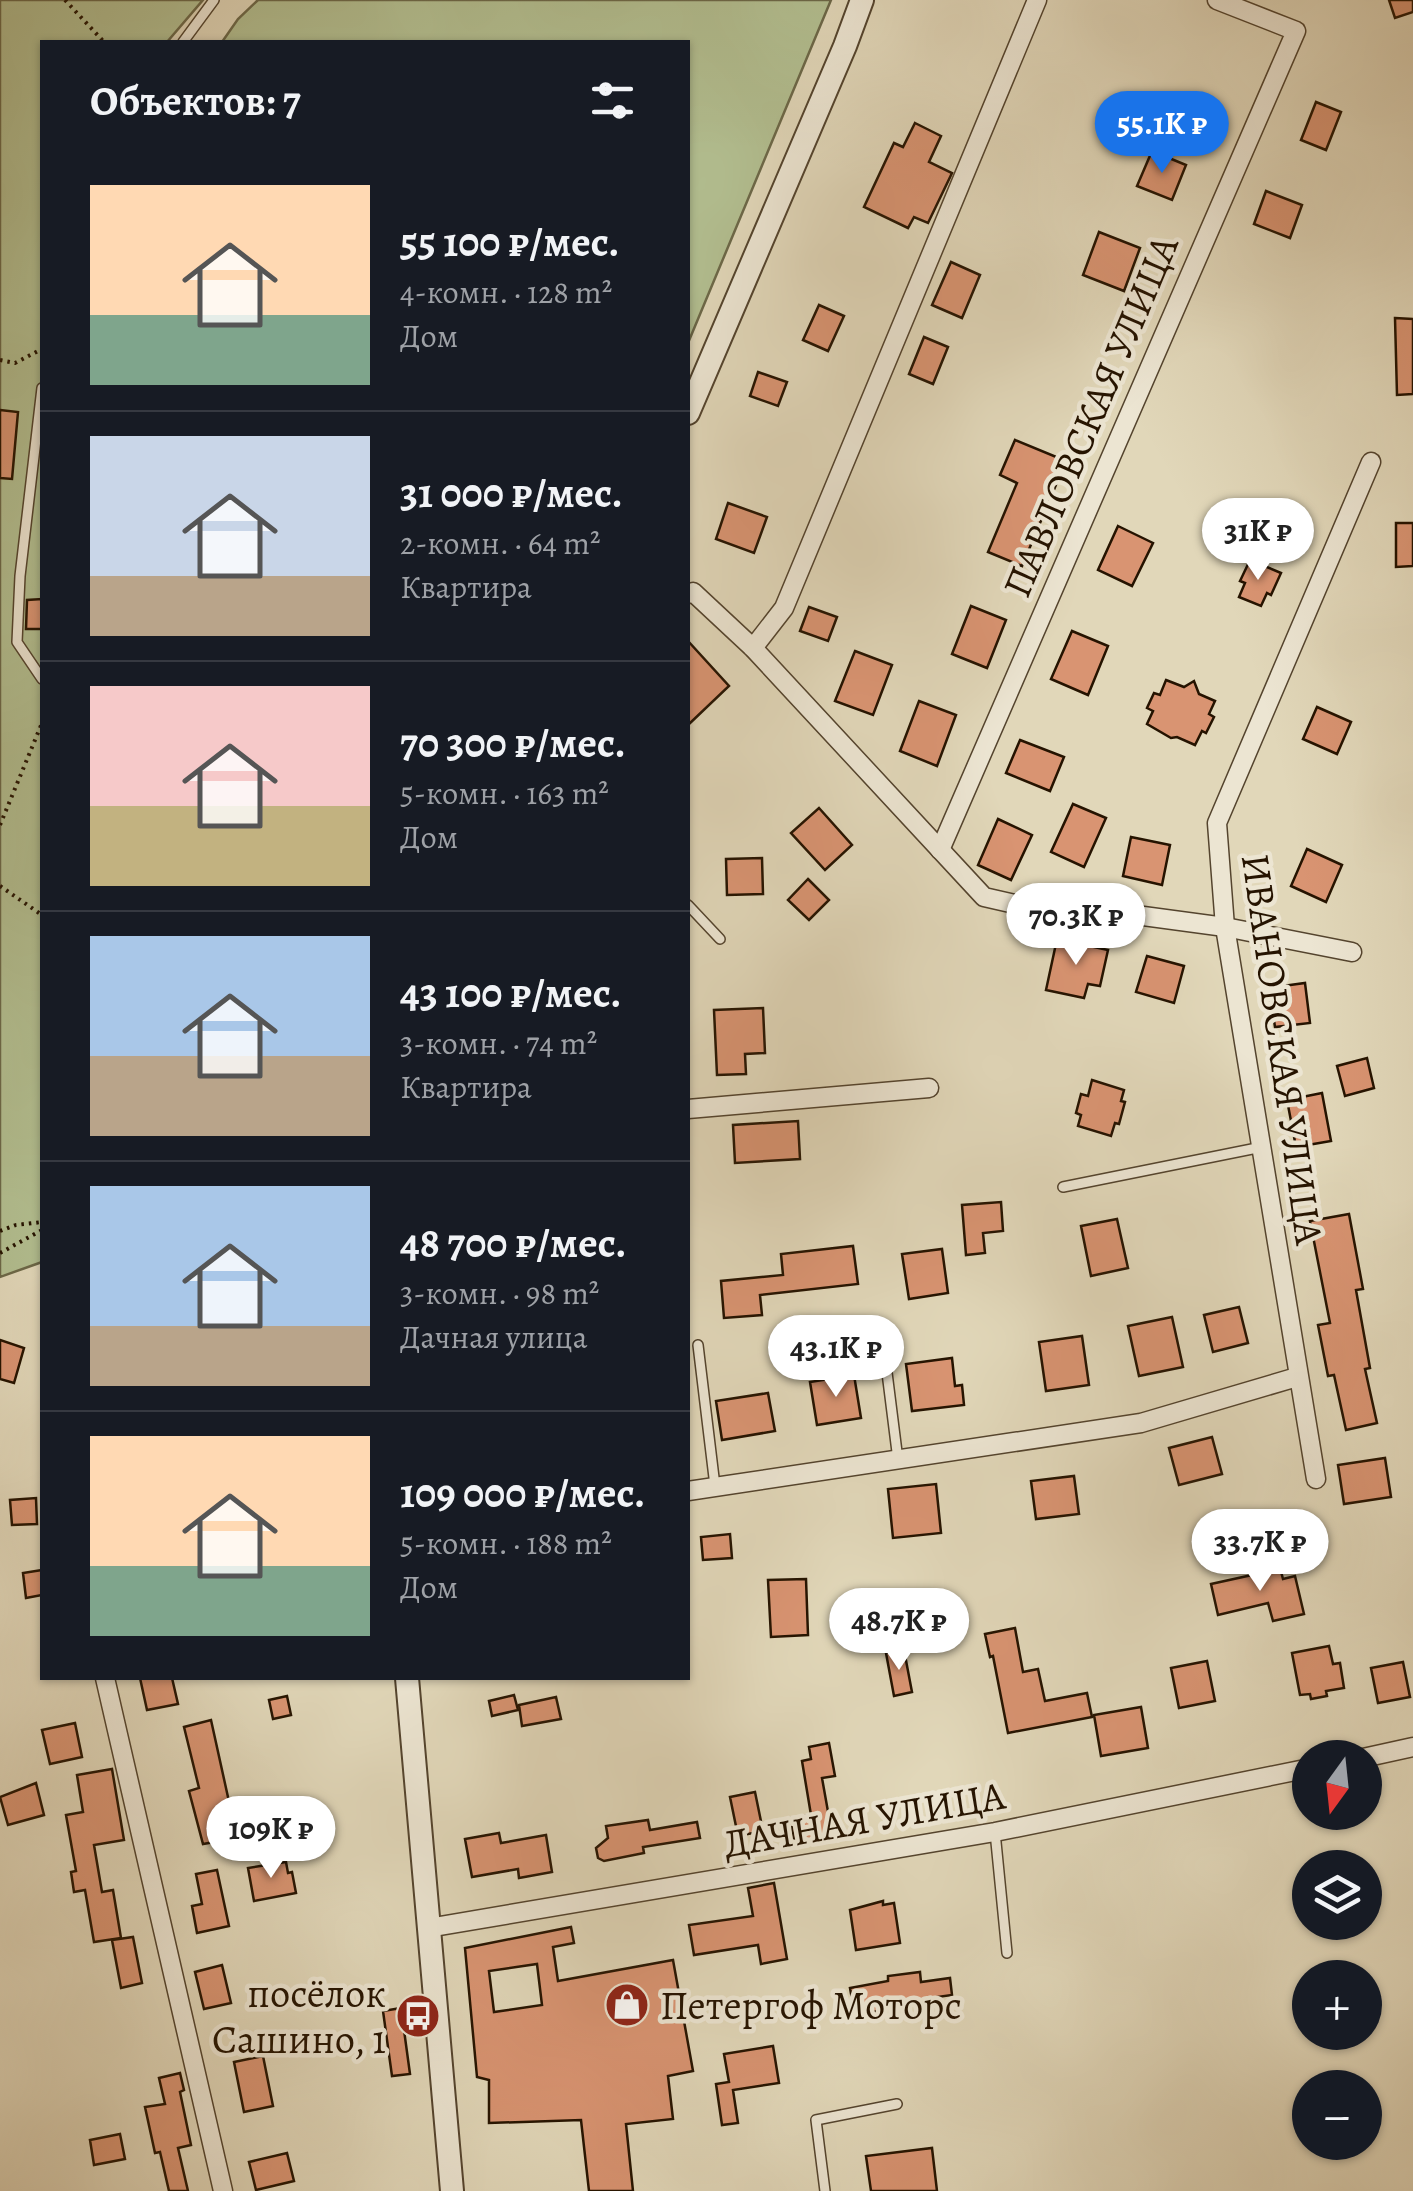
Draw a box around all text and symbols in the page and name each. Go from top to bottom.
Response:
text: Объектов: 7 [90,72,301,129]
icon: filters [585,73,640,128]
pin: 55.1K ₽ [1070,91,1254,176]
text: 55.1K ₽ [1117,101,1207,145]
text: 55 100 ₽/мес. [400,213,620,270]
icon: home [170,225,290,345]
street label: ПАВЛОВСКАЯ УЛИЦА [989,226,1192,606]
text: 4-комн. · 128 m² [400,270,612,314]
text: Дом [400,314,458,358]
text: 31 000 ₽/мес. [400,464,623,521]
icon: home [170,476,290,596]
pin: 31K ₽ [1188,498,1328,583]
text: 31K ₽ [1224,508,1292,552]
text: 2-комн. · 64 m² [400,521,600,565]
text: Квартира [400,565,532,609]
text: 70 300 ₽/мес. [400,714,626,771]
icon: home [170,726,290,846]
text: 5-комн. · 163 m² [400,771,609,815]
text: Дом [400,815,458,859]
street label: ИВАНОВСКАЯ УЛИЦА [1228,850,1337,1249]
pin: 70.3K ₽ [984,883,1168,968]
text: 70.3K ₽ [1028,893,1124,937]
text: 43 100 ₽/мес. [400,964,621,1021]
icon: home [170,976,290,1096]
text: 3-комн. · 74 m² [400,1021,597,1065]
text: Квартира [400,1065,532,1109]
text: 48 700 ₽/мес. [400,1214,626,1271]
icon: home [170,1226,290,1346]
text: 3-комн. · 98 m² [400,1271,599,1315]
text: Дачная улица [400,1315,587,1359]
pin: 43.1K ₽ [744,1315,928,1400]
text: 43.1K ₽ [790,1325,882,1369]
text: 109 000 ₽/мес. [400,1464,645,1521]
icon: home [170,1476,290,1596]
pin: 33.7K ₽ [1168,1509,1352,1594]
text: 33.7K ₽ [1214,1519,1306,1563]
text: 5-комн. · 188 m² [400,1521,612,1565]
text: Дом [400,1565,458,1609]
pin: 48.7K ₽ [807,1588,991,1673]
text: 48.7K ₽ [851,1598,947,1642]
north arrow [1292,1740,1382,1830]
map controls [1292,1740,1382,2160]
street label: ДАЧНАЯ УЛИЦА [719,1768,1010,1871]
pin: 109K ₽ [190,1796,352,1881]
text: 109K ₽ [228,1806,314,1850]
button: layers [1292,1850,1382,1940]
button: + [1292,1960,1382,2050]
place label: посёлок Сашино, 1 [212,1966,386,2067]
place label: Петергоф Моторс [660,1978,962,2033]
shop icon: Петергоф Моторс [604,1982,650,2028]
bus stop icon: посёлок Сашино, 1 [395,1993,441,2039]
button: − [1292,2070,1382,2160]

